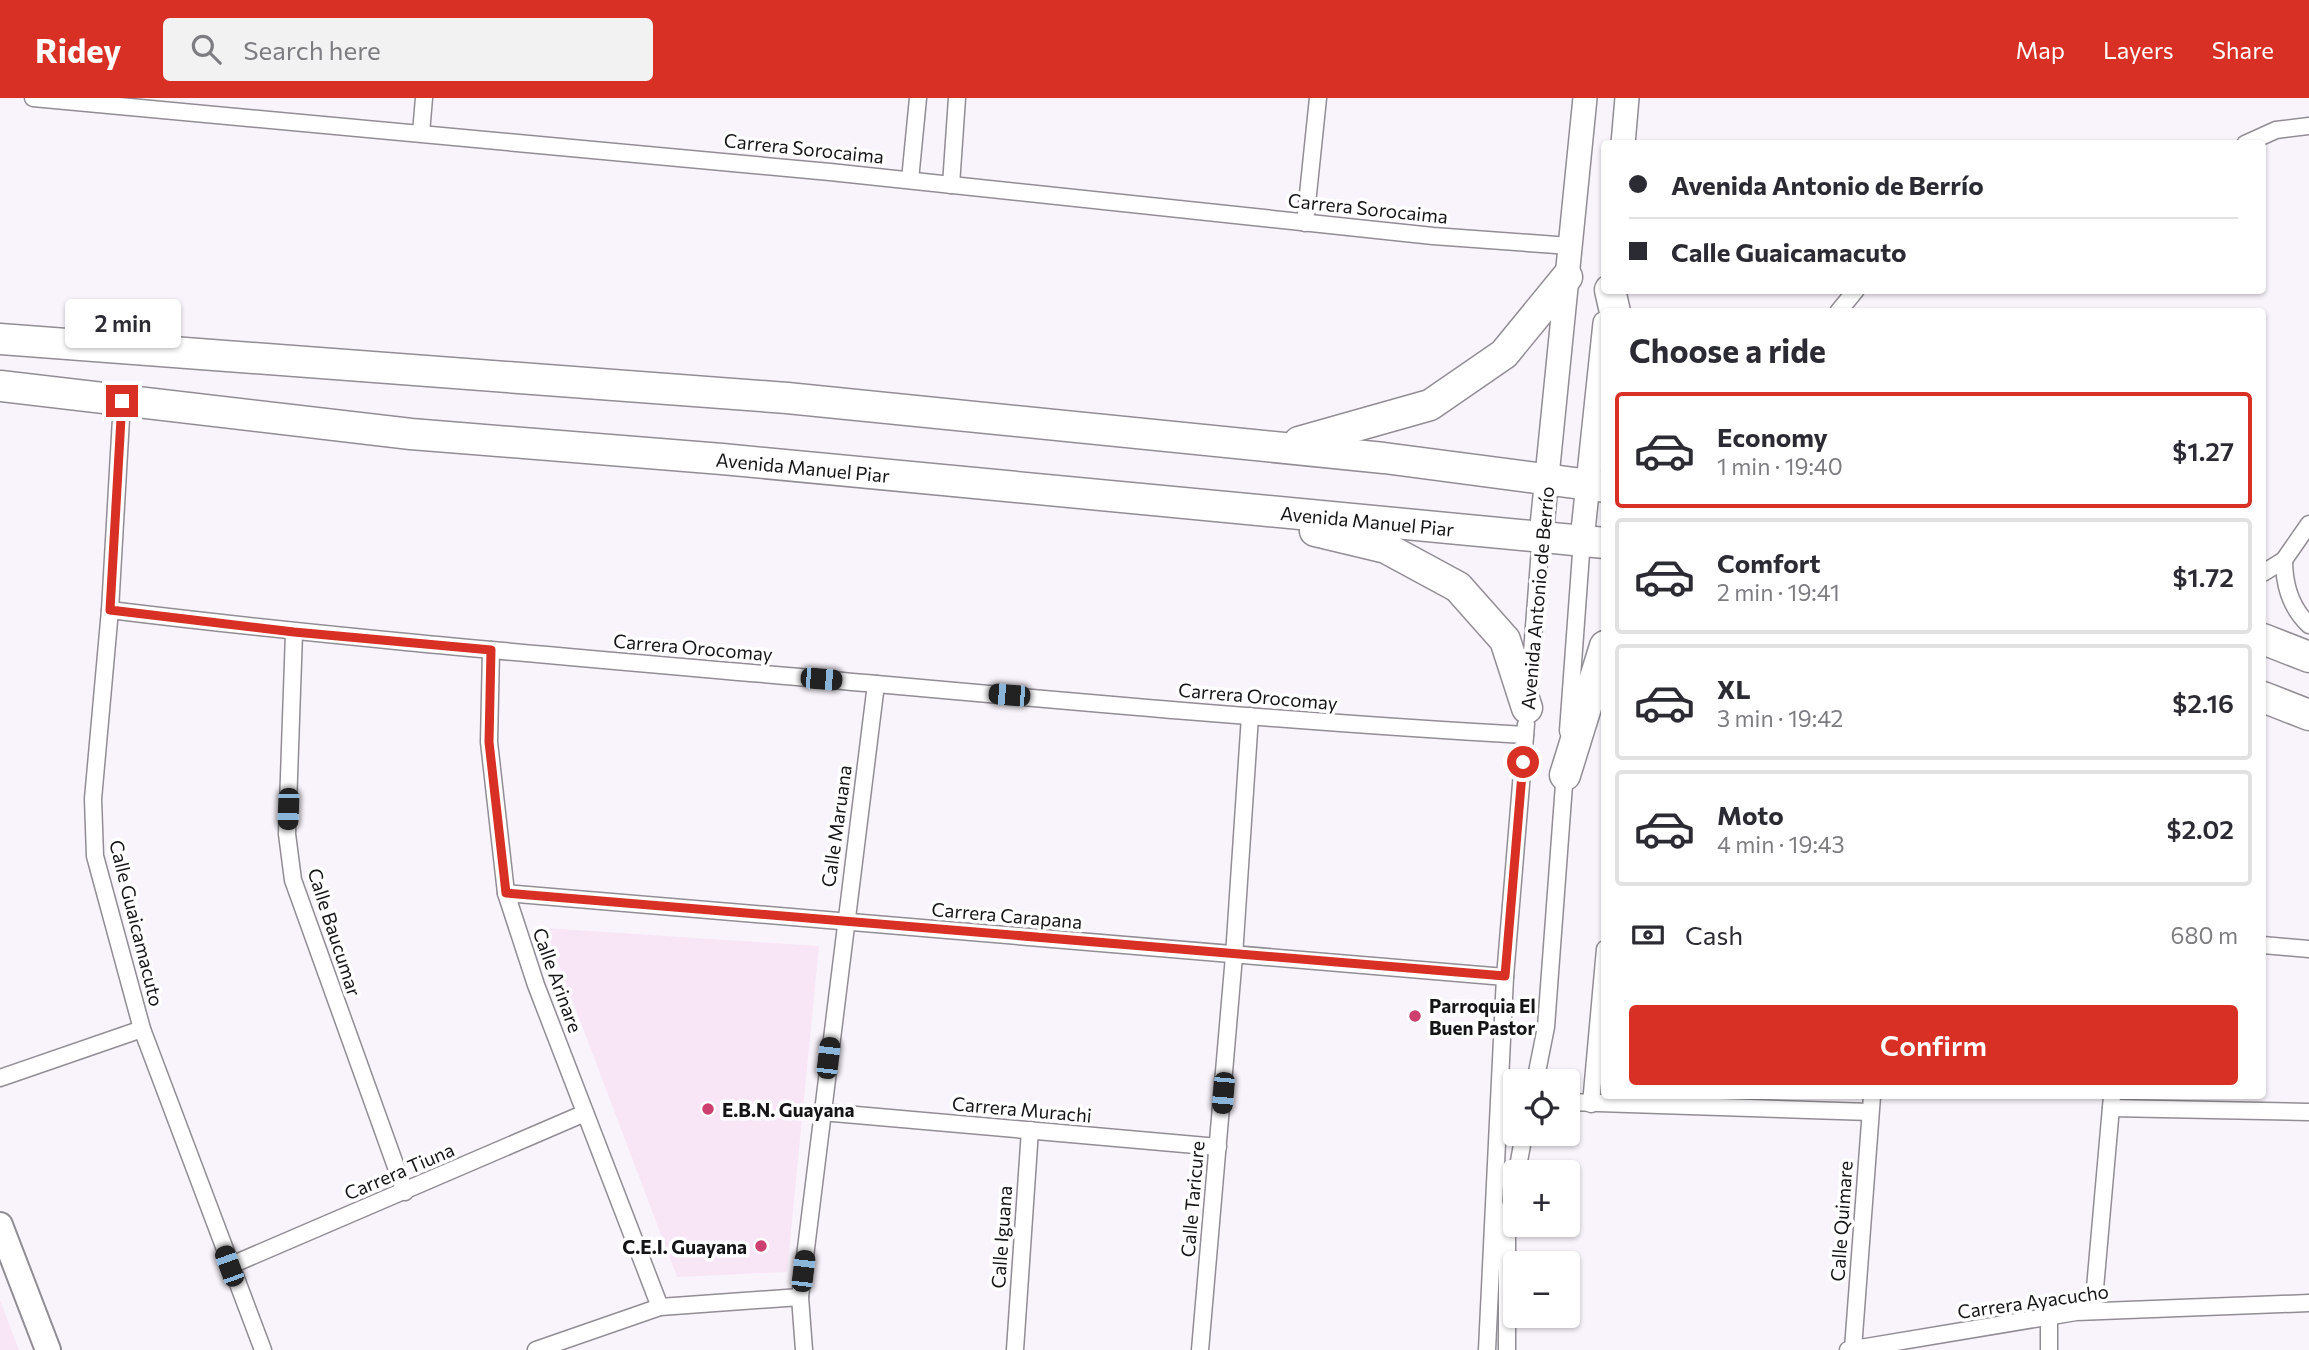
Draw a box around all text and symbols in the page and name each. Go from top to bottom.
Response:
search box [163,18,653,81]
text: Ridey [35,29,121,70]
icon: search [187,30,225,68]
text: Search here [243,34,381,65]
text: Map [2016,35,2065,64]
text: Layers [2103,35,2174,64]
text: Share [2212,35,2274,64]
street label: Carrera Sorocaima [723,128,885,168]
text: Avenida Antonio de Berrío [1671,169,1984,200]
street label: Carrera Sorocaima [1287,188,1449,228]
text: Calle Guaicamacuto [1671,236,1907,267]
callout: 2 min [64,300,180,348]
text: 2 min [95,309,151,337]
text: Choose a ride [1629,330,1826,370]
route end [106,385,138,417]
icon: car [1633,419,1696,482]
text: Economy [1717,421,1828,452]
text: $1.27 [2172,435,2234,466]
street label: Avenida Manuel Piar [715,447,891,486]
text: 1 min · 19:40 [1717,452,1843,480]
street label: Avenida Antonio de Berrío [1516,485,1558,711]
street label: Avenida Manuel Piar [1279,501,1456,540]
icon: car [1633,545,1696,608]
text: Comfort [1717,547,1820,578]
text: $1.72 [2172,561,2234,592]
text: 2 min · 19:41 [1717,578,1840,606]
street label: Carrera Orocomay [612,629,774,665]
car [800,667,843,691]
icon: car [1633,671,1696,734]
text: XL [1717,673,1751,704]
street label: Carrera Orocomay [1177,678,1339,714]
car [988,683,1031,707]
text: $2.16 [2172,687,2234,718]
text: 3 min · 19:42 [1717,704,1843,732]
route start [1507,746,1539,778]
street label: Calle Maruana [816,763,856,889]
car [277,788,300,830]
icon: car [1633,797,1696,860]
text: Moto [1717,799,1784,830]
text: $2.02 [2167,813,2234,844]
text: 4 min · 19:43 [1717,830,1845,858]
street label: Calle Guaicamacuto [105,838,169,1008]
street label: Calle Baucumar [303,865,367,999]
street label: Carrera Carapana [931,897,1083,933]
icon: cash [1629,916,1667,954]
text: Cash [1685,919,1743,950]
text: 680 m [2171,921,2238,949]
street label: Calle Arinare [528,924,588,1036]
place label: Parroquia El Buen Pastor [1429,994,1536,1039]
button: Confirm [1629,1005,2238,1085]
marker: Parroquia El Buen Pastor [1407,1008,1423,1024]
car [816,1036,841,1080]
map controls [1503,1069,1580,1328]
button: locate [1503,1069,1580,1146]
car [1211,1071,1236,1115]
street label: Carrera Murachi [951,1091,1093,1127]
place label: E.B.N. Guayana [722,1098,855,1121]
marker: E.B.N. Guayana [700,1101,716,1117]
street label: Carrera Tiuna [341,1137,457,1205]
street label: Calle Taricure [1175,1140,1209,1258]
button: + [1503,1160,1580,1237]
street label: Calle Quimare [1825,1160,1857,1282]
street label: Calle Iguana [986,1185,1016,1289]
place label: C.E.I. Guayana [622,1235,747,1258]
marker: C.E.I. Guayana [753,1238,769,1254]
car [212,1243,247,1289]
car [791,1249,816,1293]
button: − [1503,1251,1580,1328]
street label: Carrera Ayacucho [1956,1279,2110,1323]

